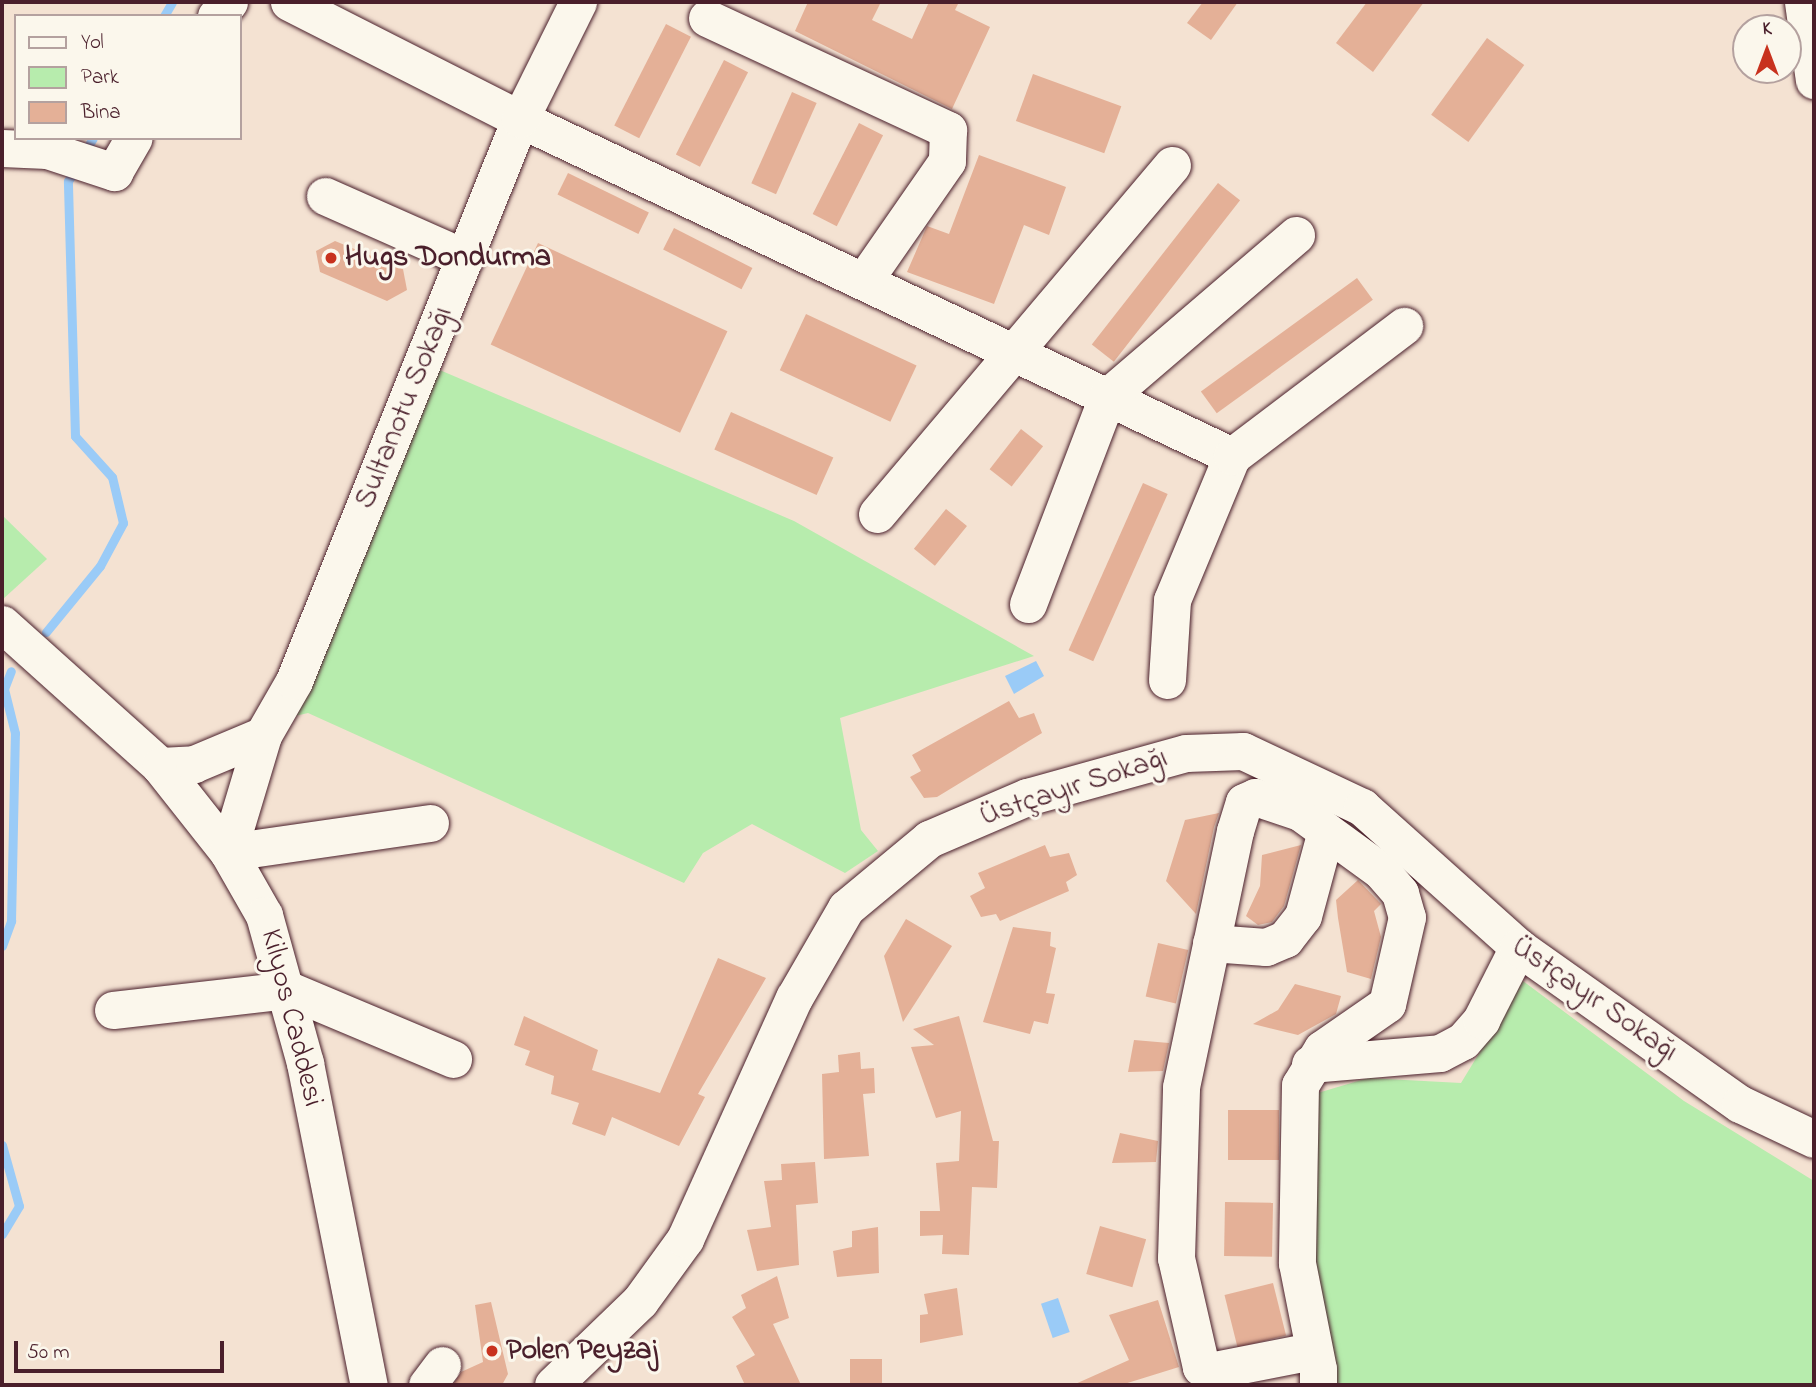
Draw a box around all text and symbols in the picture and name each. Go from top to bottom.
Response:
legend [14,14,242,140]
north arrow [1732,14,1802,84]
text: K [1762,16,1772,43]
text: Yol [81,28,104,58]
text: Park [81,63,119,93]
text: Bina [81,98,121,128]
place label: Hugs Dondurma [345,240,551,276]
marker: Hugs Dondurma [323,250,339,266]
street label: Sultanotu Sokağı [348,302,462,514]
street label: Üstçayır Sokağı [976,741,1172,835]
street label: Kilyos Caddesi [252,926,330,1110]
street label: Üstçayır Sokağı [1504,929,1684,1071]
scale bar [18,1328,228,1372]
place label: Polen Peyzaj [506,1333,657,1369]
text: 50 m [27,1338,70,1368]
marker: Polen Peyzaj [484,1343,500,1359]

